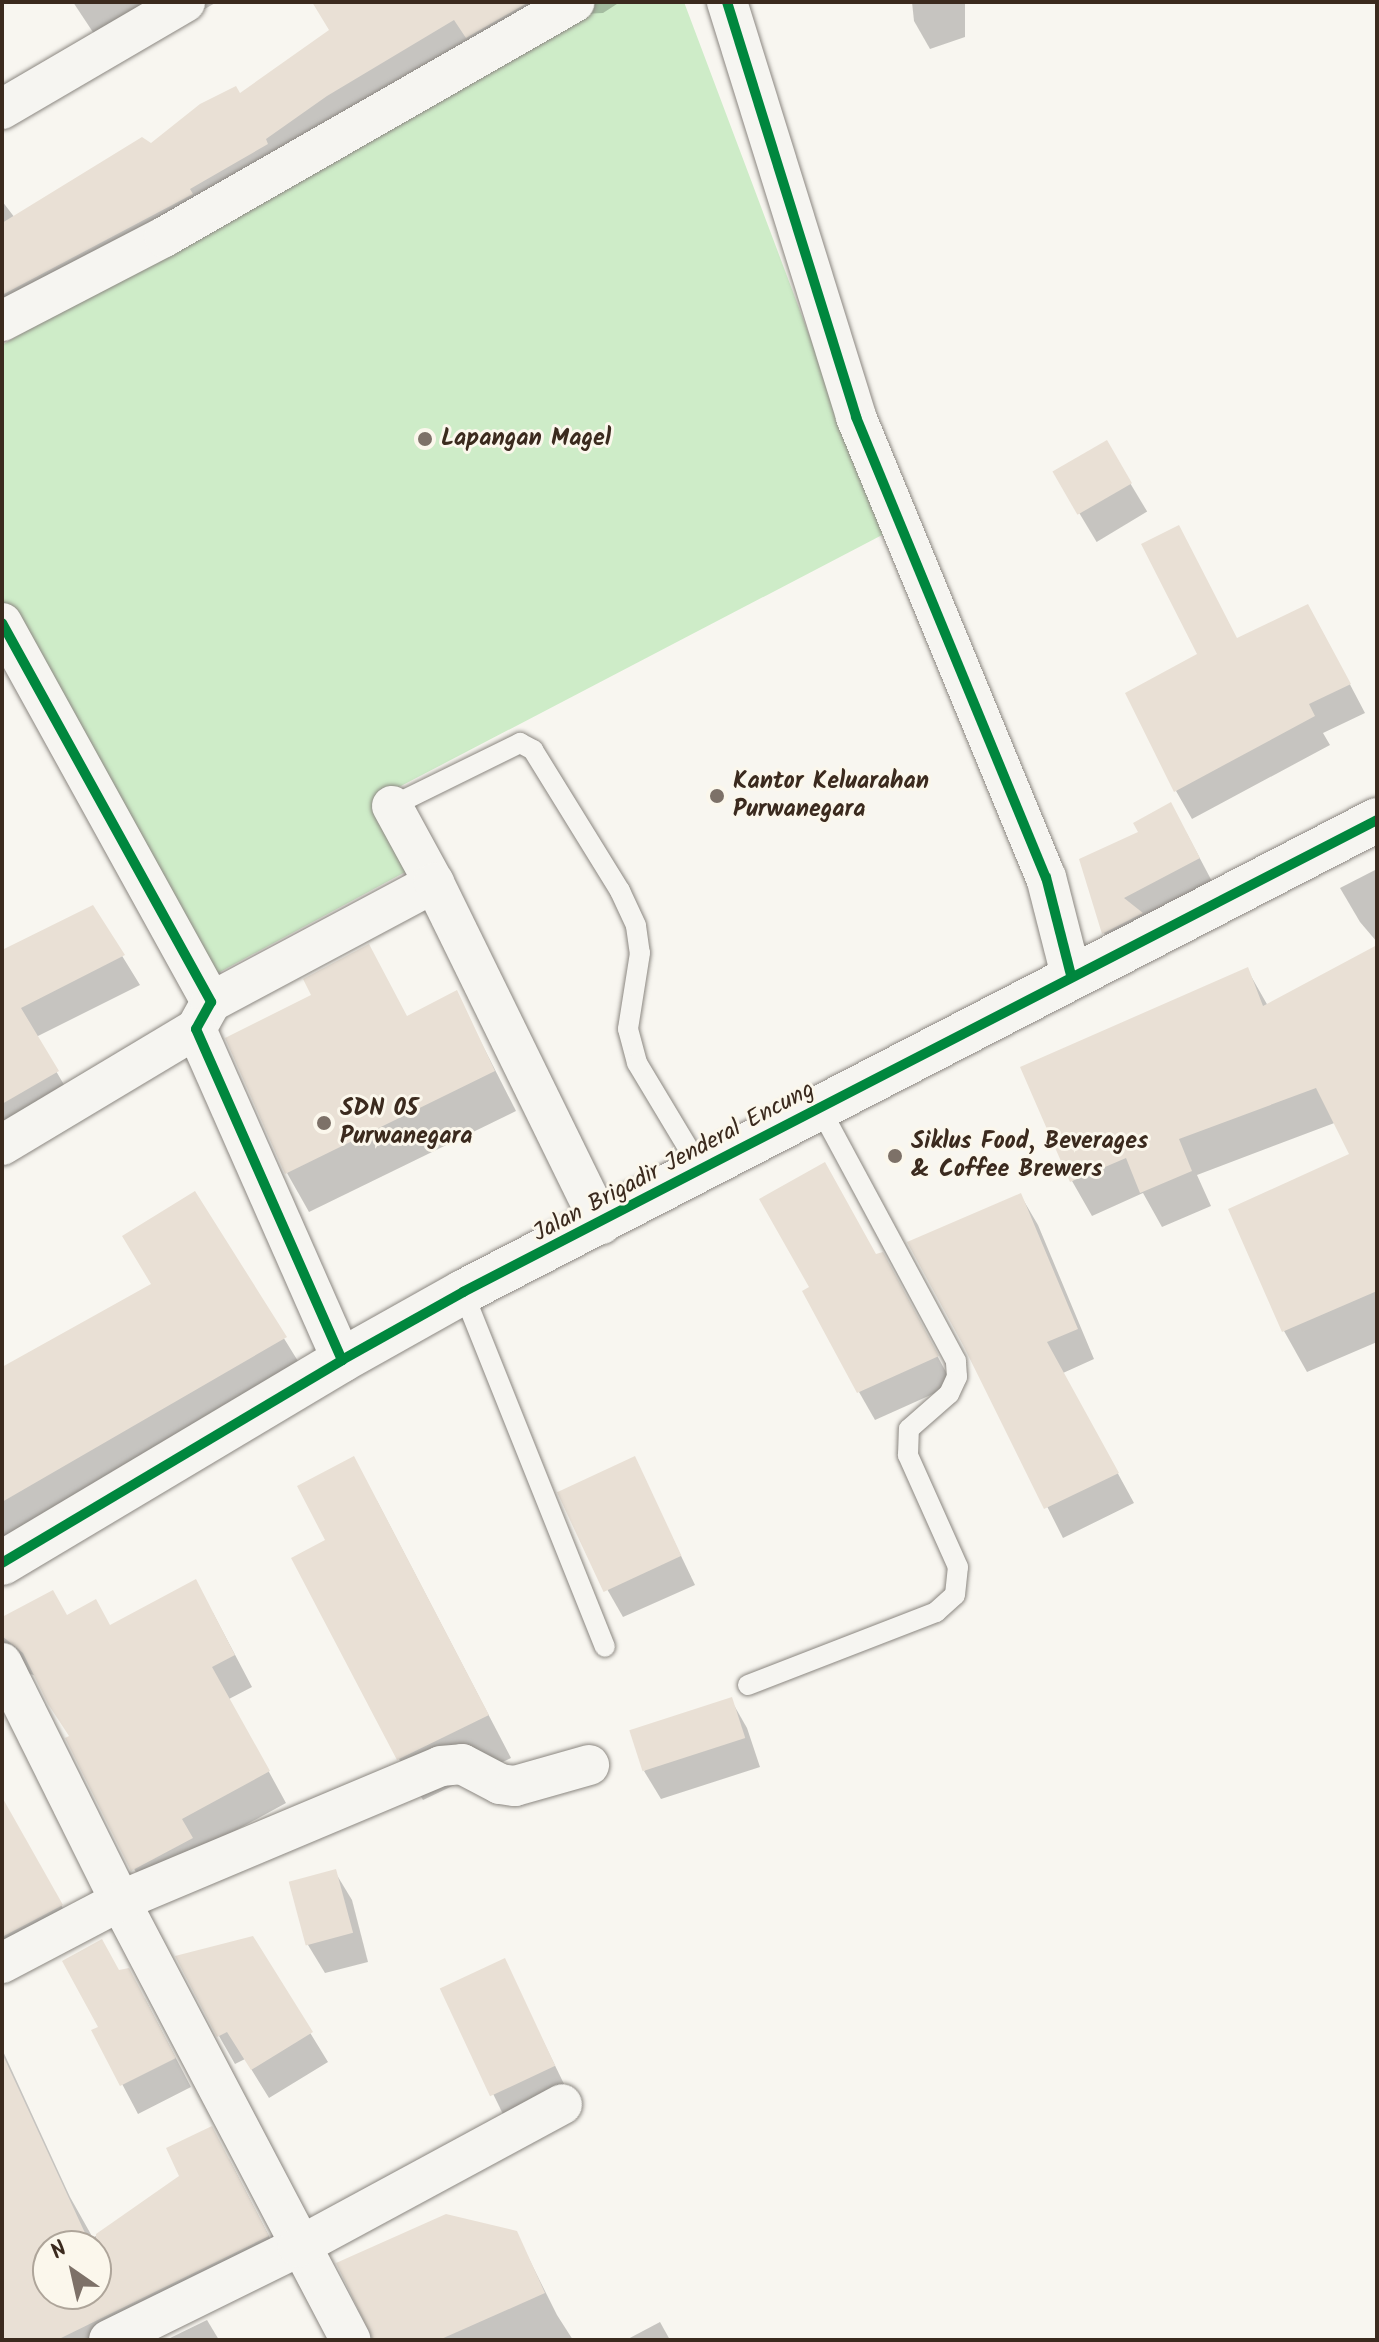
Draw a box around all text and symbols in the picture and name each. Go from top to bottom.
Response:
place label: Lapangan Magel [441,425,611,453]
marker: Lapangan Magel [416,430,434,448]
place label: Kantor Keluarahan Purwanegara [733,768,929,824]
marker: Kantor Keluarahan Purwanegara [708,787,726,805]
street label: Jalan Brigadir Jenderal Encung [528,1075,820,1249]
place label: SDN 05 Purwanegara [340,1095,473,1151]
marker: SDN 05 Purwanegara [315,1114,333,1132]
place label: Siklus Food, Beverages & Coffee Brewers [911,1128,1148,1184]
marker: Siklus Food, Beverages & Coffee Brewers [886,1147,904,1165]
north arrow [32,2230,112,2310]
text: N [44,2233,75,2270]

